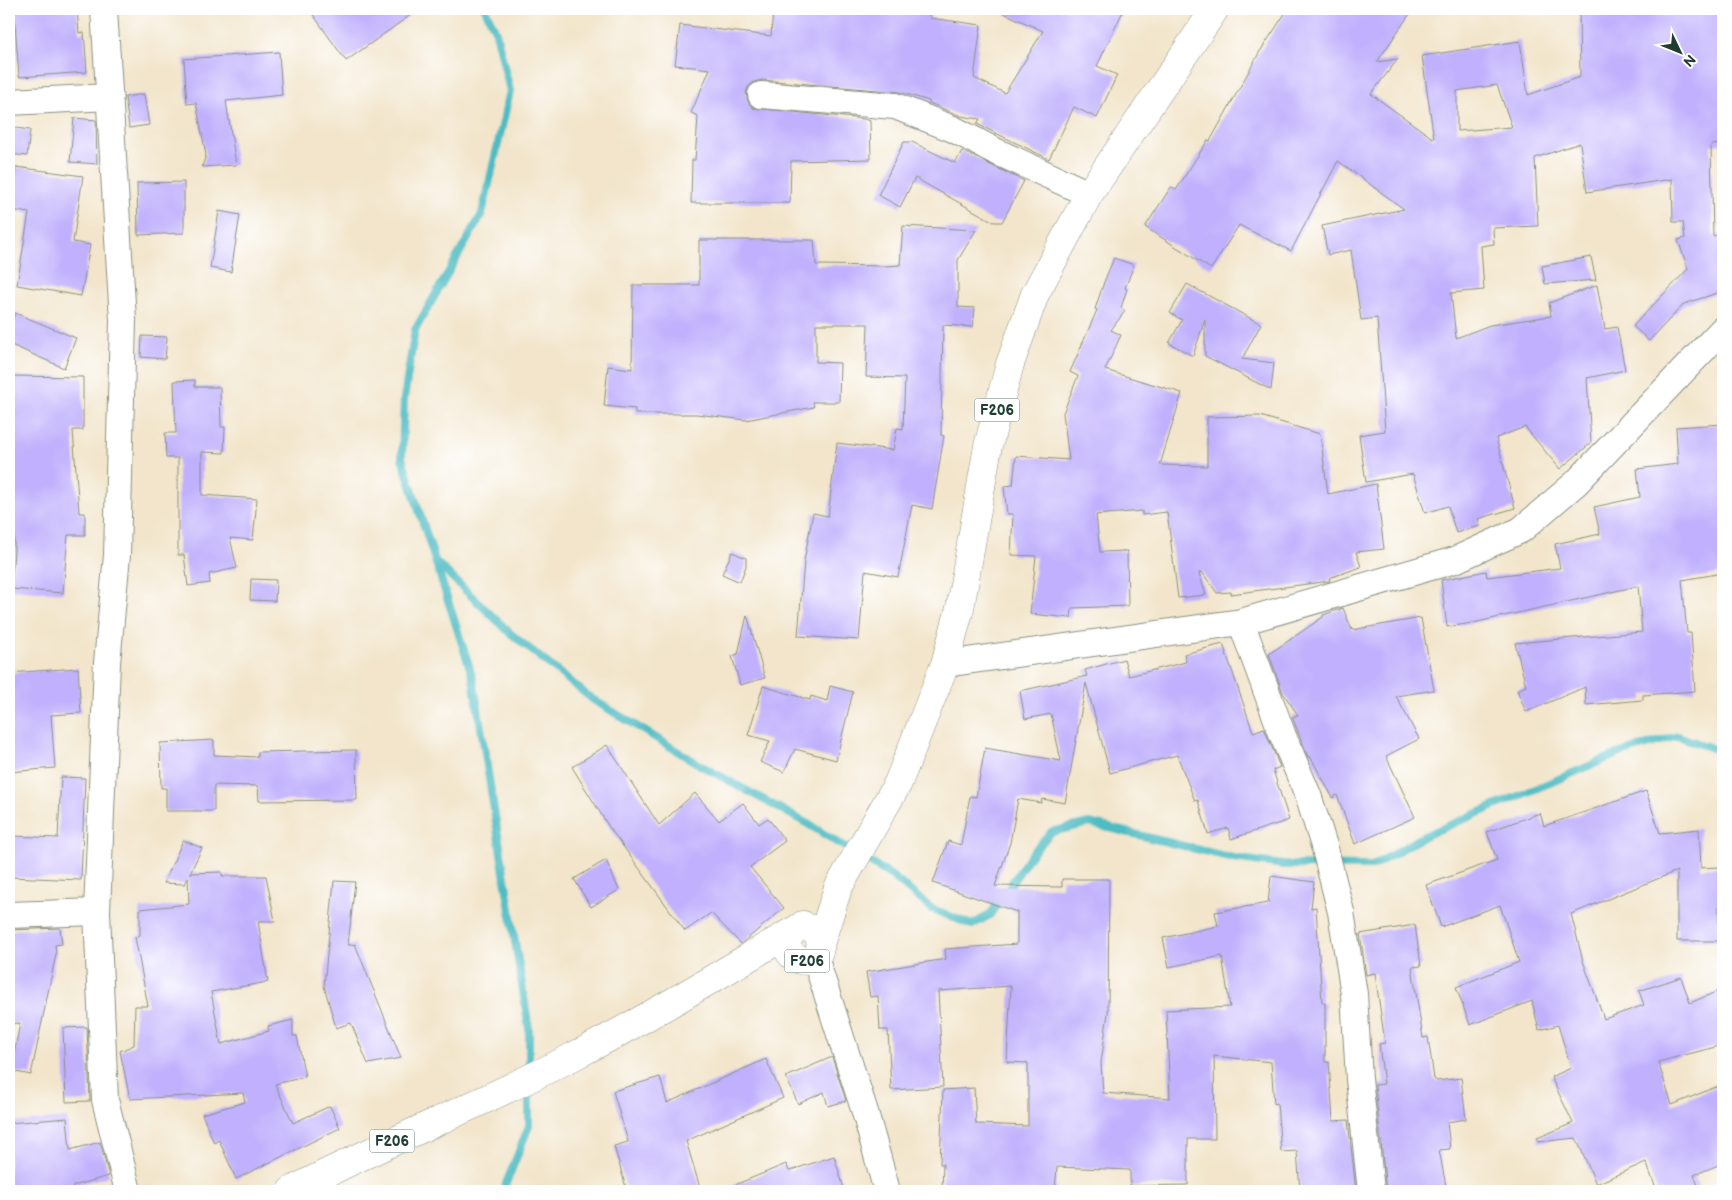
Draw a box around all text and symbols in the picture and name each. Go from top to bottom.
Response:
north arrow [1654,28,1704,78]
text: N [1679,51,1699,70]
road number: F206 [974,398,1020,422]
road number: F206 [784,949,830,972]
road number: F206 [370,1130,414,1152]

